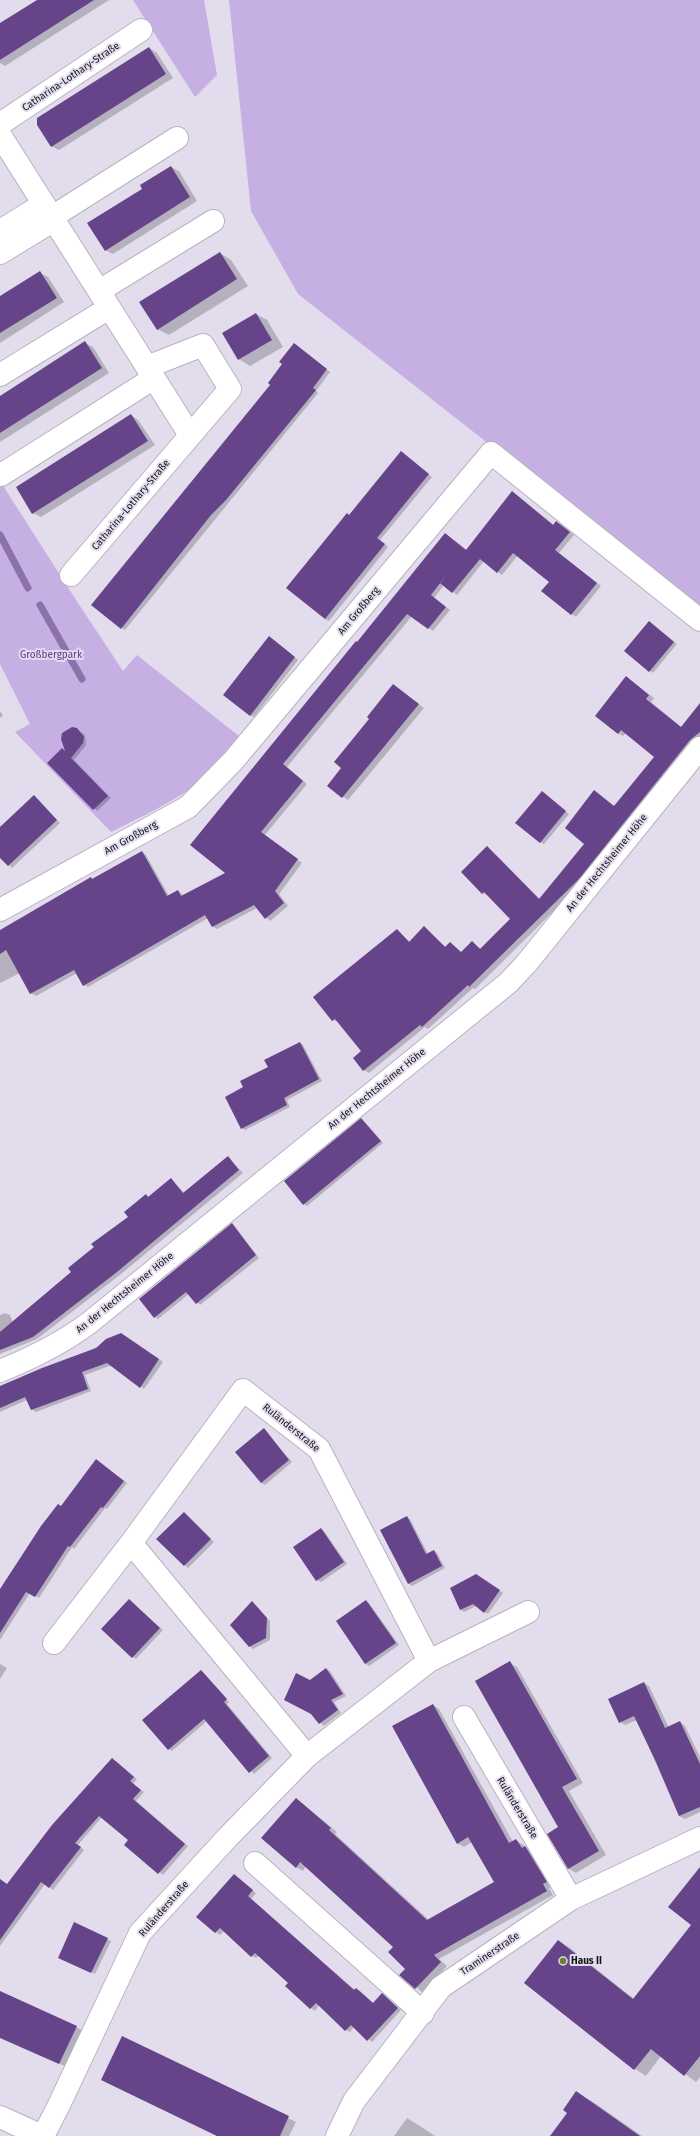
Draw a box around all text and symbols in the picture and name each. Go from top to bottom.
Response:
street label: Catharina-Lothary-Straße [20,40,122,114]
street label: Catharina-Lothary-Straße [89,457,173,553]
street label: Am Großberg [335,585,383,637]
park label: Großbergpark [20,649,82,661]
street label: An der Hechtsheimer Höhe [564,812,650,914]
street label: Am Großberg [102,818,160,858]
street label: An der Hechtsheimer Höhe [326,1046,428,1132]
street label: An der Hechtsheimer Höhe [74,1250,176,1336]
street label: Ruländerstraße [260,1401,322,1455]
street label: Ruländerstraße [494,1775,540,1841]
street label: Ruländerstraße [137,1879,191,1939]
street label: Traminerstraße [458,1930,522,1978]
place label: Haus II [571,1955,602,1967]
marker: Haus II [558,1956,568,1966]

